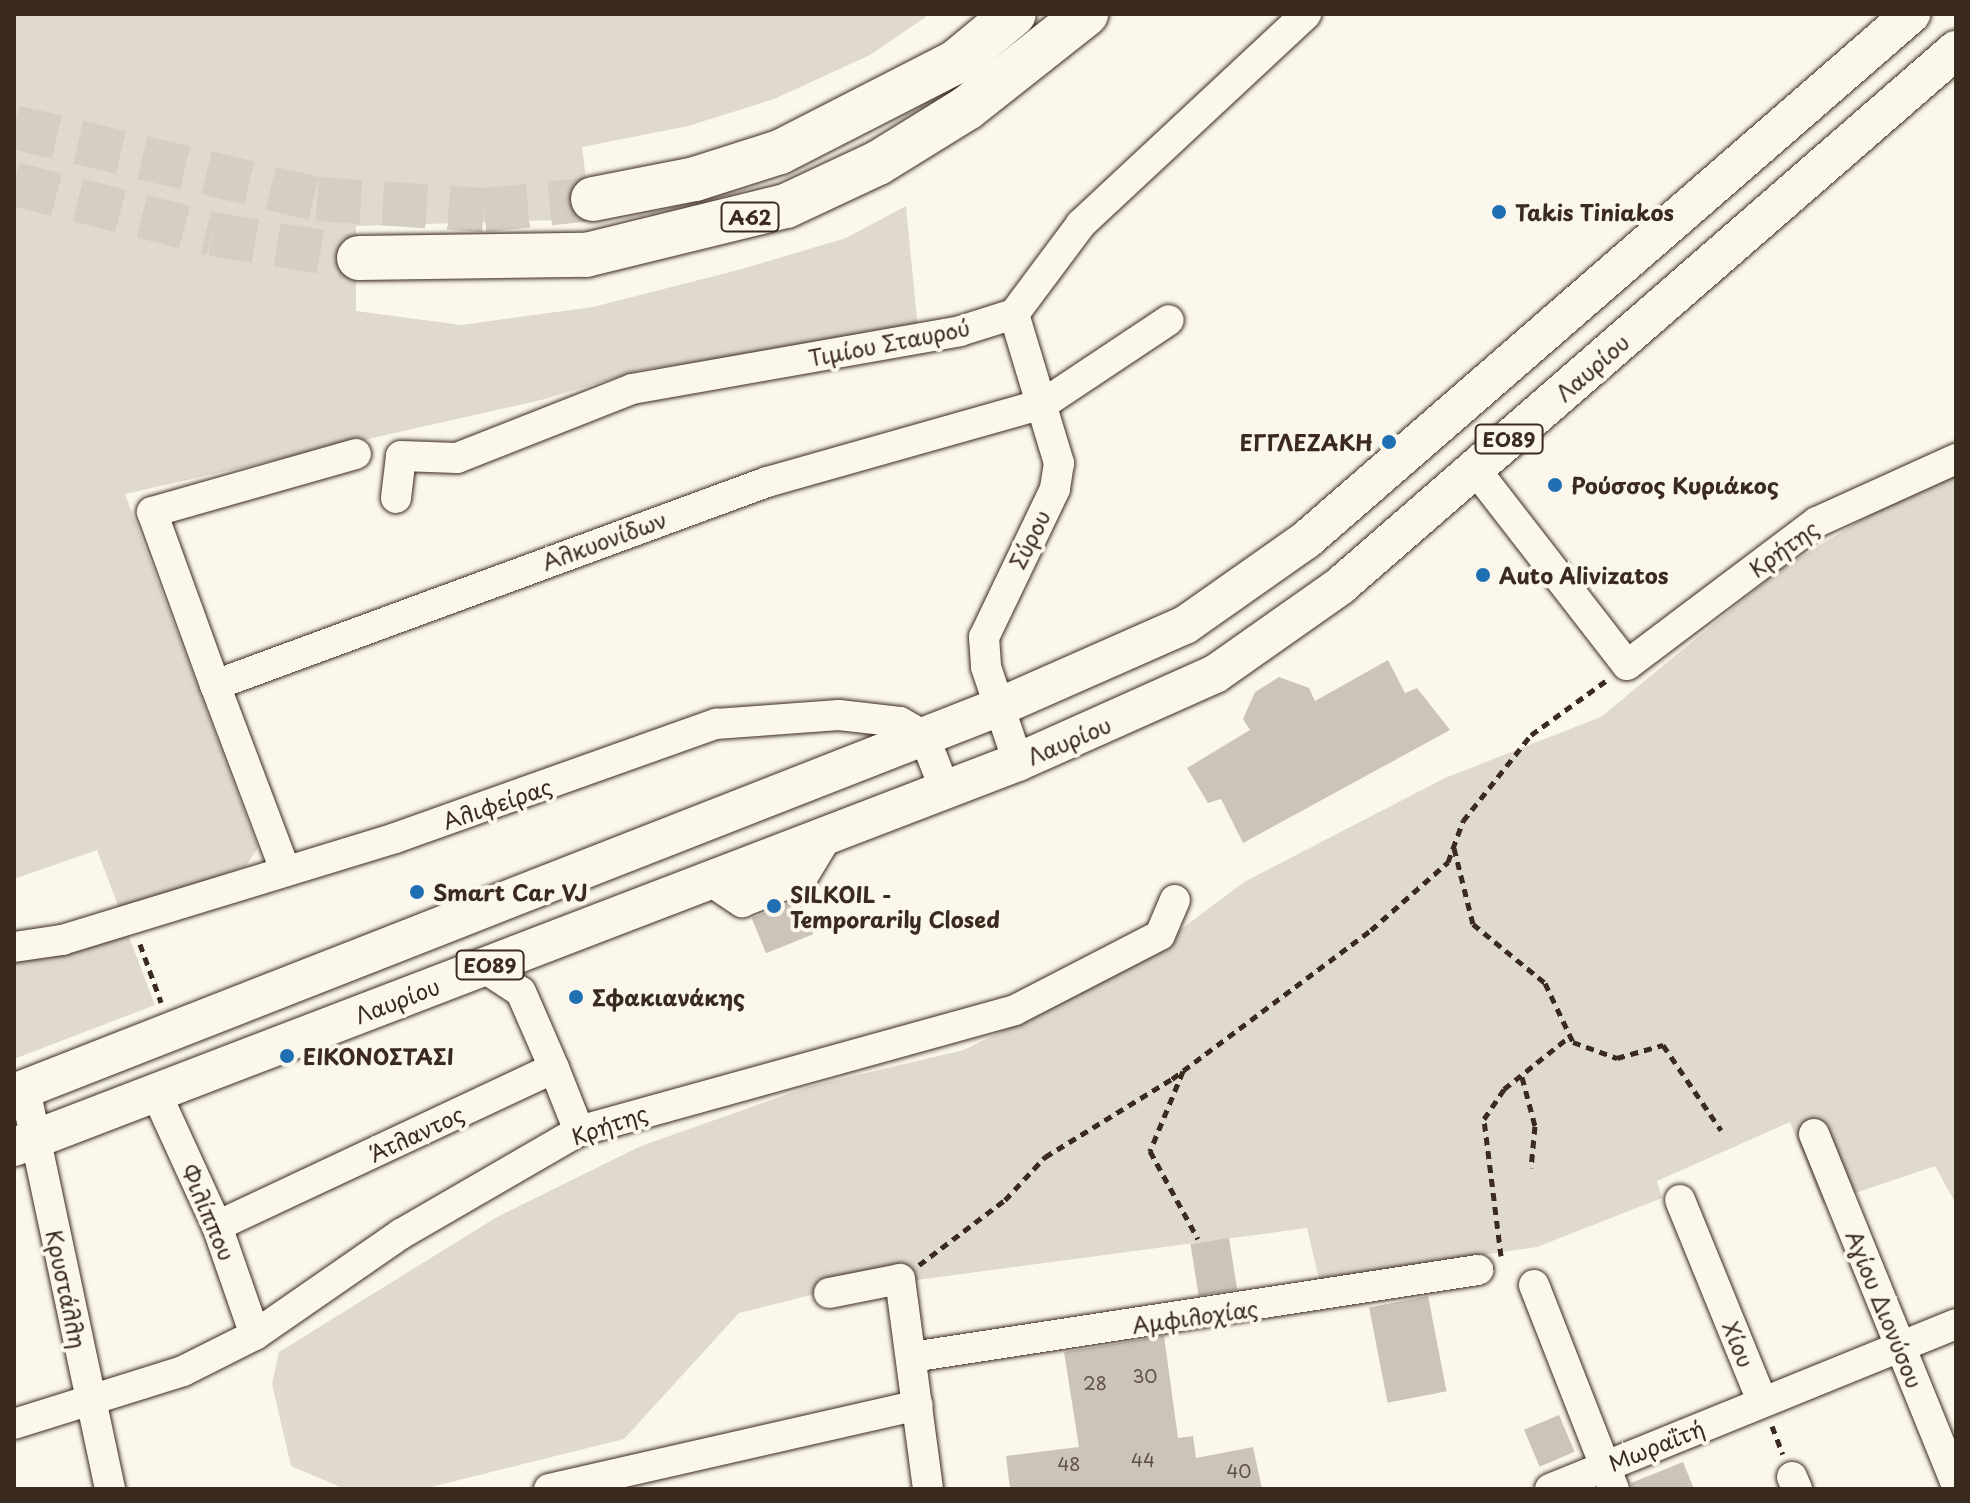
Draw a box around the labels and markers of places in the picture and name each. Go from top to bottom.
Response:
place label: Takis Tiniakos [1515,199,1674,225]
marker: Takis Tiniakos [1490,203,1508,221]
place label: ΕΓΓΛΕΖΑΚΗ [1240,429,1373,455]
marker: ΕΓΓΛΕΖΑΚΗ [1380,433,1398,451]
place label: Ρούσσος Κυριάκος [1571,472,1779,498]
marker: Ρούσσος Κυριάκος [1546,476,1564,494]
place label: Auto Alivizatos [1499,562,1671,588]
marker: Auto Alivizatos [1474,566,1492,584]
place label: Smart Car VJ [433,879,587,905]
place label: SILKOIL - Temporarily Closed [790,880,1002,932]
marker: Smart Car VJ [408,883,426,901]
marker: SILKOIL - Temporarily Closed [765,897,783,915]
place label: Σφακιανάκης [592,984,745,1010]
marker: Σφακιανάκης [567,988,585,1006]
place label: ΕΙΚΟΝΟΣΤΑΣΙ [303,1043,454,1069]
marker: ΕΙΚΟΝΟΣΤΑΣΙ [278,1047,296,1065]

